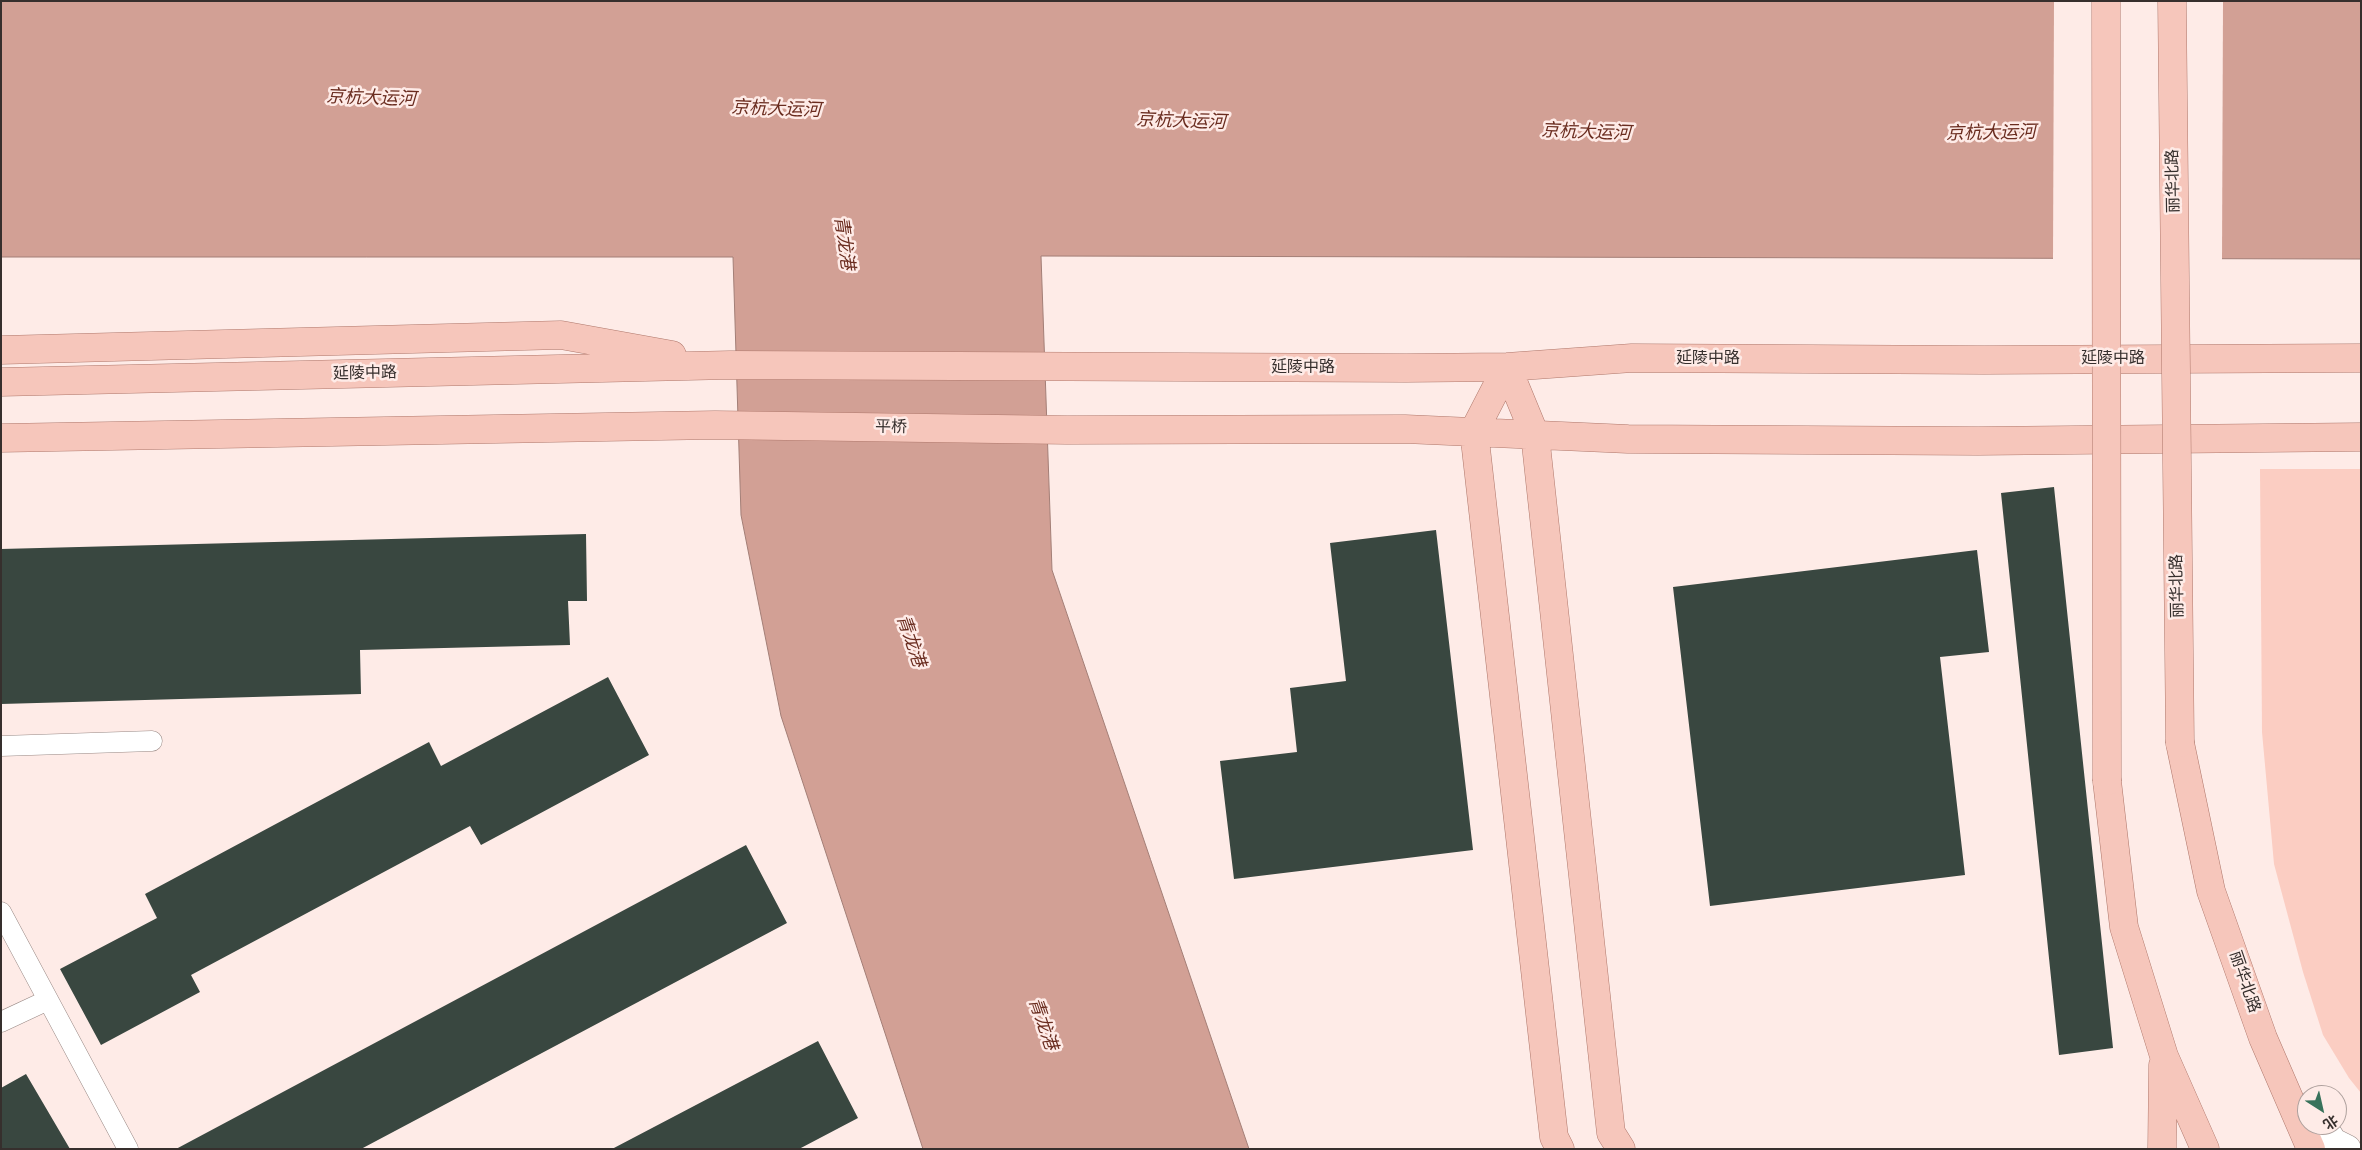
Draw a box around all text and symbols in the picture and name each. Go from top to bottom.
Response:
water label: 京杭大运河 [326,87,416,111]
water label: 京杭大运河 [731,98,821,122]
water label: 京杭大运河 [1136,110,1226,134]
water label: 京杭大运河 [1541,121,1631,145]
water label: 京杭大运河 [1946,122,2036,146]
street label: 丽华北路 [2164,149,2184,213]
water label: 青龙港 [829,215,857,271]
street label: 延陵中路 [1676,349,1740,369]
street label: 延陵中路 [2081,349,2145,369]
street label: 延陵中路 [1271,358,1335,378]
street label: 延陵中路 [333,364,397,384]
street label: 平桥 [875,418,907,438]
street label: 丽华北路 [2168,554,2188,618]
water label: 青龙港 [891,612,929,670]
street label: 丽华北路 [2225,949,2263,1015]
water label: 青龙港 [1023,995,1061,1053]
north arrow [2297,1085,2347,1135]
text: 北 [2319,1110,2342,1134]

